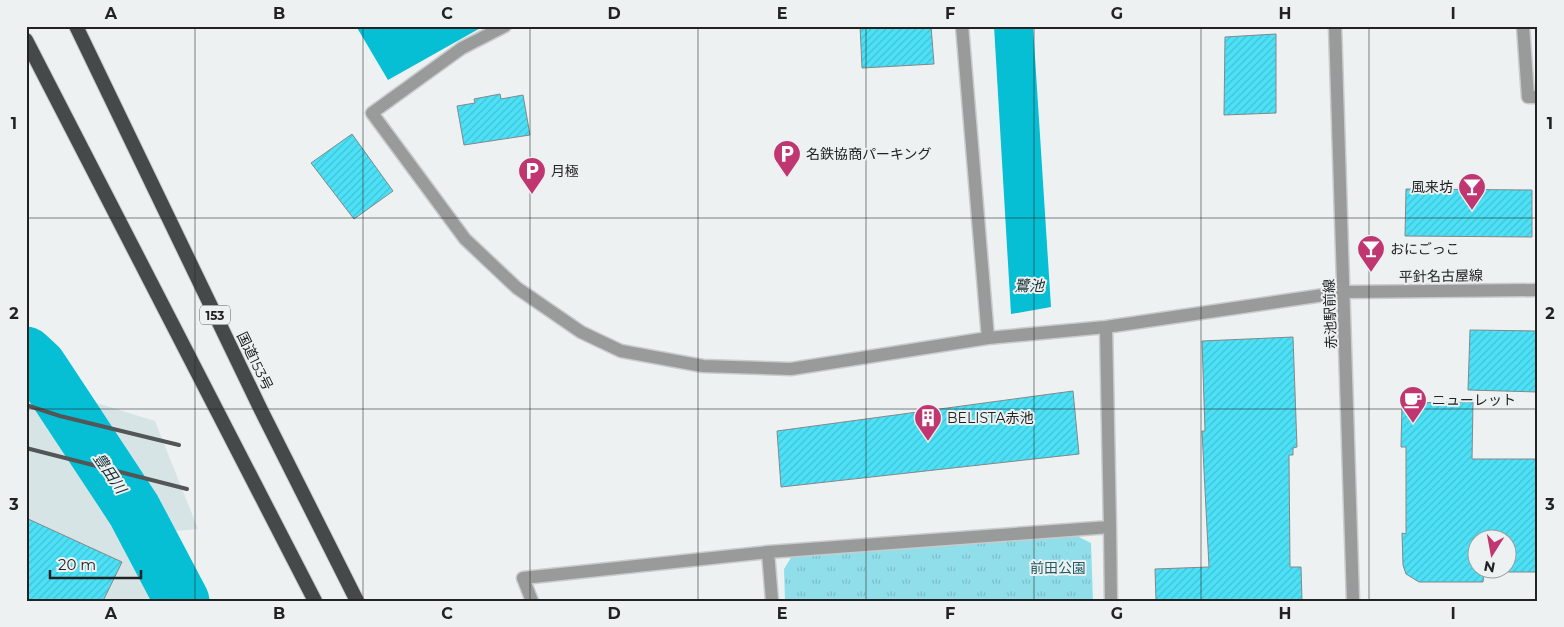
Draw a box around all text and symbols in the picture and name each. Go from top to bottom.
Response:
text: A [104,4,118,23]
text: B [273,4,285,23]
text: C [441,4,453,23]
text: D [607,4,621,23]
text: E [777,4,787,23]
text: F [945,4,955,23]
text: G [1111,4,1123,23]
text: H [1279,4,1291,23]
text: I [1450,4,1456,23]
text: 1 [11,114,17,133]
text: 1 [1547,114,1553,133]
parking icon: 名鉄協商パーキング [772,139,802,178]
place label: 名鉄協商パーキング [806,145,932,163]
parking icon: 月極 [517,156,547,195]
place label: 月極 [551,162,579,180]
bar icon: 風来坊 [1457,172,1487,211]
place label: 風来坊 [1411,178,1453,196]
bar icon: おにごっこ [1356,234,1386,273]
place label: おにごっこ [1390,240,1460,258]
street label: 平針名古屋線 [1399,266,1483,286]
water label: 鷺池 [1014,276,1046,295]
street label: 赤池駅前線 [1320,279,1340,349]
text: 2 [9,304,19,323]
text: 2 [1545,304,1555,323]
road number: 153 [200,306,230,324]
street label: 国道153号 [233,329,277,393]
cafe icon: ニューレット [1398,385,1428,424]
place label: ニューレット [1432,391,1516,409]
building icon: BELISTA赤池 [913,403,943,442]
place label: BELISTA赤池 [947,409,1033,427]
water label: 豊田川 [90,449,132,499]
text: 3 [8,495,19,514]
text: 3 [1544,495,1555,514]
north arrow [1466,530,1516,580]
scale bar [50,547,141,579]
text: 20 m [58,555,96,574]
text: N [1482,557,1497,577]
park label: 前田公園 [1030,559,1086,577]
text: A [104,604,118,623]
text: B [273,604,285,623]
text: C [441,604,453,623]
text: D [607,604,621,623]
text: E [777,604,787,623]
text: F [945,604,955,623]
text: G [1111,604,1123,623]
text: H [1279,604,1291,623]
text: I [1450,604,1456,623]

